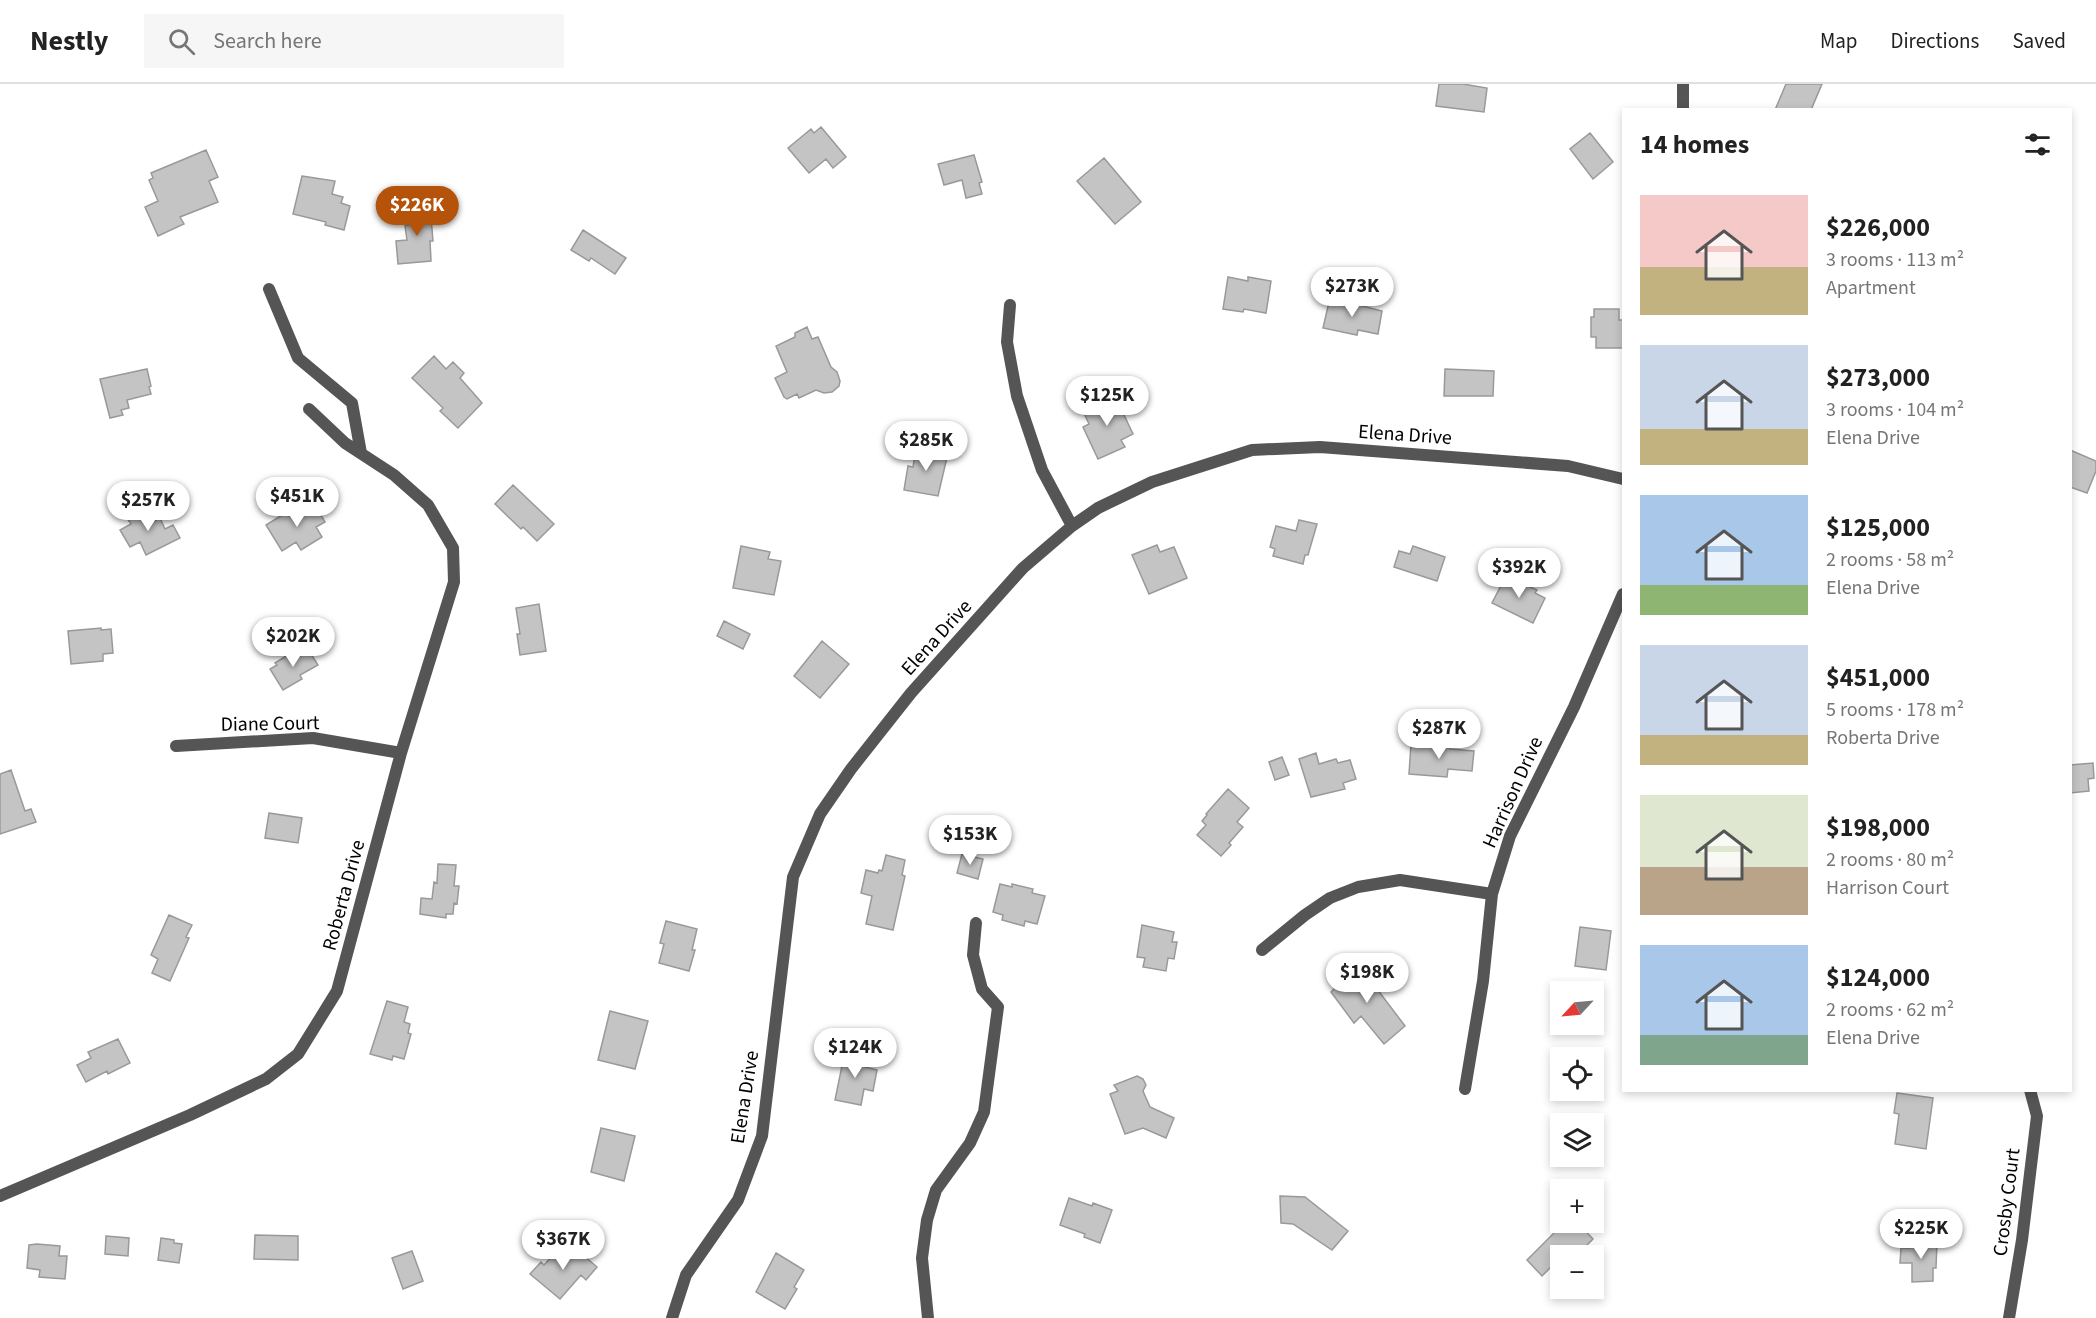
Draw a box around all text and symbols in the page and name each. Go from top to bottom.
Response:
search box [144,14,564,68]
text: Nestly [30,21,108,61]
icon: search [165,25,198,58]
text: Search here [213,25,322,57]
text: Map [1820,26,1858,56]
text: Directions [1891,26,1979,56]
text: Saved [2012,26,2066,56]
text: 14 homes [1640,126,1749,163]
icon: filters [2021,128,2054,161]
pin: $226K [375,186,459,237]
text: $226K [390,191,444,219]
text: $226,000 [1826,209,1930,246]
icon: home [1688,219,1760,291]
text: 3 rooms · 113 m² [1826,246,1964,274]
pin: $273K [1310,267,1394,318]
text: $273K [1325,272,1379,300]
text: Apartment [1826,274,1916,302]
text: $273,000 [1826,359,1930,396]
icon: home [1688,369,1760,441]
pin: $125K [1065,376,1149,427]
text: $125K [1080,381,1134,409]
text: 3 rooms · 104 m² [1826,396,1964,424]
street label: Elena Drive [1357,418,1453,452]
pin: $285K [884,421,968,472]
text: Elena Drive [1826,424,1920,452]
text: $285K [899,426,953,454]
pin: $451K [255,477,339,528]
pin: $257K [106,481,190,532]
text: $451K [270,482,324,510]
text: $257K [121,486,175,514]
text: $125,000 [1826,509,1930,546]
icon: home [1688,519,1760,591]
text: 2 rooms · 58 m² [1826,546,1954,574]
pin: $392K [1477,548,1561,599]
text: $392K [1492,553,1546,581]
text: Elena Drive [1826,574,1920,602]
street label: Elena Drive [895,593,979,682]
pin: $202K [251,617,335,668]
text: $202K [266,622,320,650]
text: $451,000 [1826,659,1930,696]
icon: home [1688,669,1760,741]
text: 5 rooms · 178 m² [1826,696,1964,724]
street label: Diane Court [220,709,320,739]
pin: $287K [1397,709,1481,760]
text: $287K [1412,714,1466,742]
text: Roberta Drive [1826,724,1940,752]
street label: Harrison Drive [1476,732,1550,853]
text: $198,000 [1826,809,1930,846]
pin: $153K [928,815,1012,866]
icon: home [1688,819,1760,891]
text: $153K [943,820,997,848]
street label: Roberta Drive [316,837,372,954]
text: 2 rooms · 80 m² [1826,846,1954,874]
text: Harrison Court [1826,874,1949,902]
pin: $198K [1325,953,1409,1004]
text: $198K [1340,958,1394,986]
text: $124,000 [1826,959,1930,996]
icon: home [1688,969,1760,1041]
north arrow [1550,981,1604,1035]
map controls [1550,981,1604,1299]
text: 2 rooms · 62 m² [1826,996,1954,1024]
text: Elena Drive [1826,1024,1920,1052]
pin: $124K [813,1028,897,1079]
text: $124K [828,1033,882,1061]
button: locate [1550,1047,1604,1101]
street label: Elena Drive [724,1049,766,1146]
button: layers [1550,1113,1604,1167]
street label: Crosby Court [1986,1146,2028,1258]
button: + [1550,1179,1604,1233]
pin: $225K [1879,1209,1963,1260]
text: $225K [1894,1214,1948,1242]
pin: $367K [521,1220,605,1271]
text: $367K [536,1225,590,1253]
button: − [1550,1245,1604,1299]

